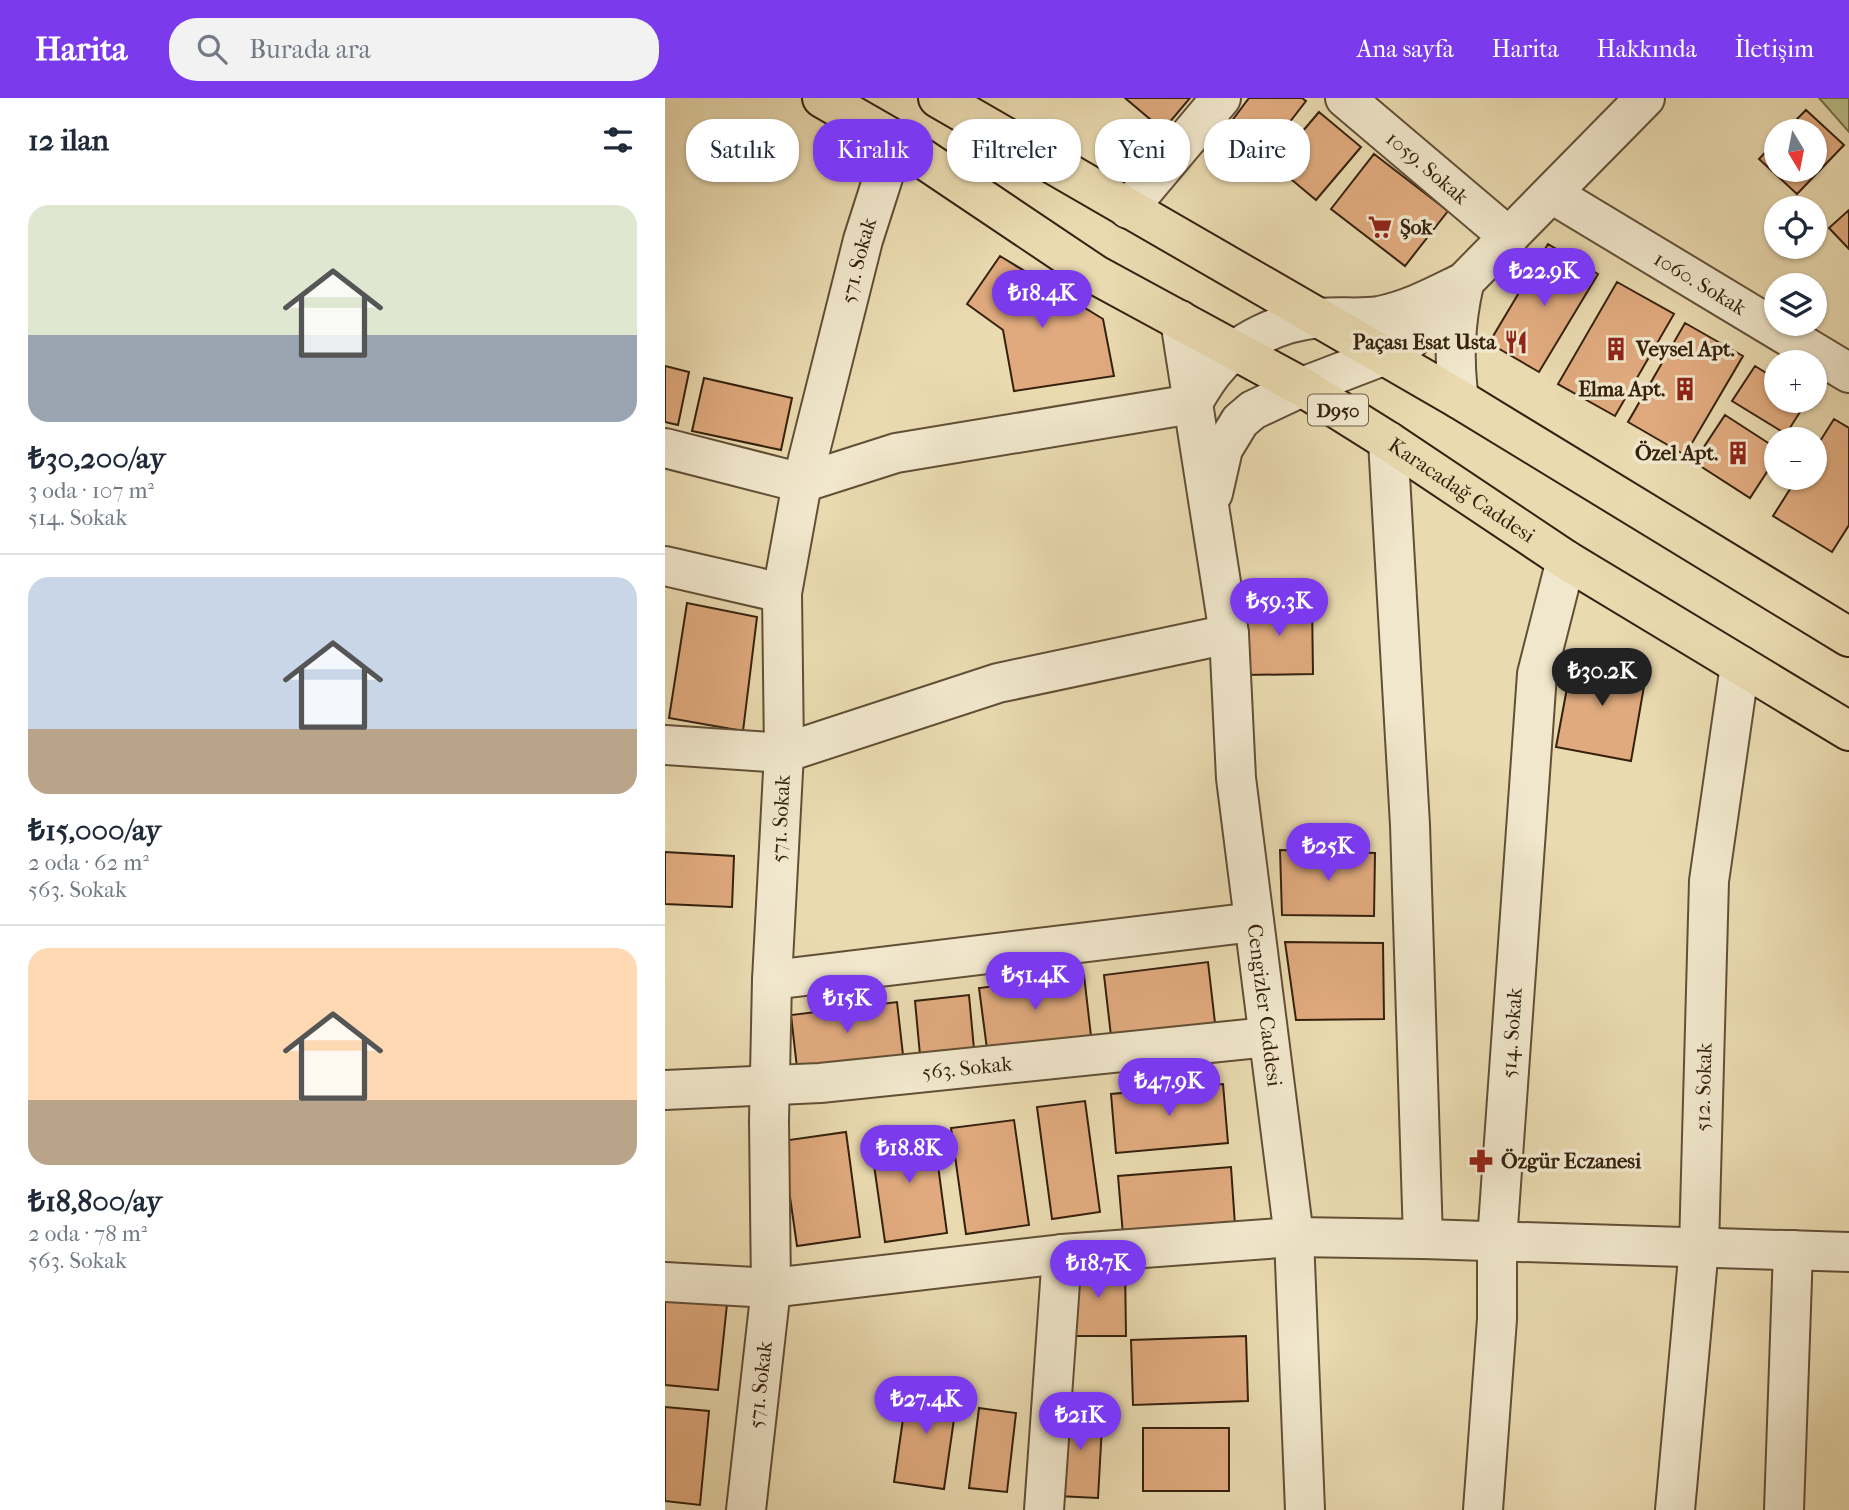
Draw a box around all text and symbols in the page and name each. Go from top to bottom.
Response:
search box [169,18,659,81]
text: Harita [35,30,127,69]
icon: search [193,30,231,68]
text: Burada ara [249,34,371,65]
text: Ana sayfa [1357,35,1454,63]
text: Harita [1492,35,1559,63]
text: Hakkında [1597,35,1697,63]
text: İletişim [1735,35,1814,63]
chip: Satılık [686,119,799,182]
chip: Kiralık [813,119,933,182]
chip: Filtreler [947,119,1081,182]
chip: Yeni [1095,119,1190,182]
chip: Daire [1204,119,1310,182]
north arrow [1764,119,1827,182]
map controls [1764,119,1827,490]
icon: filters [599,121,637,159]
text: 12 ilan [28,123,109,158]
street label: 1059. Sokak [1381,126,1474,210]
button: locate [1764,196,1827,259]
supermarket icon: Şok [1366,213,1394,241]
street label: 571. Sokak [836,214,881,306]
place label: Şok [1400,215,1433,240]
street label: 1060. Sokak [1650,246,1751,320]
pin: ₺22.9K [1487,248,1601,308]
icon: home [270,250,396,376]
text: ₺22.9K [1509,257,1579,284]
pin: ₺18.4K [985,271,1099,330]
button: layers [1764,273,1827,336]
text: ₺18.4K [1008,279,1076,306]
restaurant icon: Paçası Esat Usta [1502,328,1530,356]
place label: Paçası Esat Usta [1353,330,1497,355]
building icon: Veysel Apt. [1602,335,1630,363]
place label: Veysel Apt. [1635,337,1735,361]
button: + [1764,350,1827,413]
building icon: Elma Apt. [1671,375,1699,403]
place label: Elma Apt. [1578,377,1665,401]
road number: D950 [1308,394,1368,426]
button: − [1764,427,1827,490]
street label: Karacadağ Caddesi [1384,433,1539,548]
building icon: Özel Apt. [1724,439,1752,467]
place label: Özel Apt. [1635,440,1718,465]
text: ₺30,200/ay [28,441,165,476]
text: 3 oda · 107 m² [28,477,154,504]
text: 514. Sokak [28,504,127,531]
pin: ₺59.3K [1222,578,1336,638]
text: ₺59.3K [1246,587,1312,614]
icon: home [270,622,396,748]
pin: ₺30.2K [1545,648,1659,708]
text: ₺30.2K [1568,657,1636,684]
street label: 571. Sokak [766,774,795,863]
text: ₺15,000/ay [28,813,161,848]
pin: ₺25K [1287,824,1369,883]
text: ₺25K [1302,832,1354,859]
text: 2 oda · 62 m² [28,849,149,876]
text: 563. Sokak [28,876,127,903]
street label: Cengizler Caddesi [1243,922,1287,1088]
pin: ₺51.4K [978,953,1092,1012]
text: ₺51.4K [1002,961,1068,988]
pin: ₺15K [806,976,888,1035]
text: ₺15K [823,984,871,1011]
street label: 514. Sokak [1497,987,1527,1079]
icon: home [270,993,396,1119]
street label: 512. Sokak [1690,1042,1717,1132]
street label: 563. Sokak [921,1051,1013,1084]
pin: ₺47.9K [1112,1058,1226,1118]
text: ₺47.9K [1134,1067,1204,1094]
pin: ₺18.8K [852,1126,966,1185]
text: ₺18.8K [876,1134,942,1161]
pharmacy icon: Özgür Eczanesi [1467,1147,1495,1175]
place label: Özgür Eczanesi [1501,1148,1642,1173]
text: ₺18,800/ay [28,1184,162,1219]
text: 2 oda · 78 m² [28,1220,147,1247]
pin: ₺18.7K [1041,1240,1155,1300]
text: 563. Sokak [28,1247,127,1274]
text: ₺18.7K [1066,1249,1130,1276]
street label: 571. Sokak [743,1340,777,1430]
pin: ₺27.4K [869,1376,983,1436]
text: ₺27.4K [890,1385,962,1412]
pin: ₺21K [1039,1392,1121,1452]
text: ₺21K [1055,1401,1105,1428]

